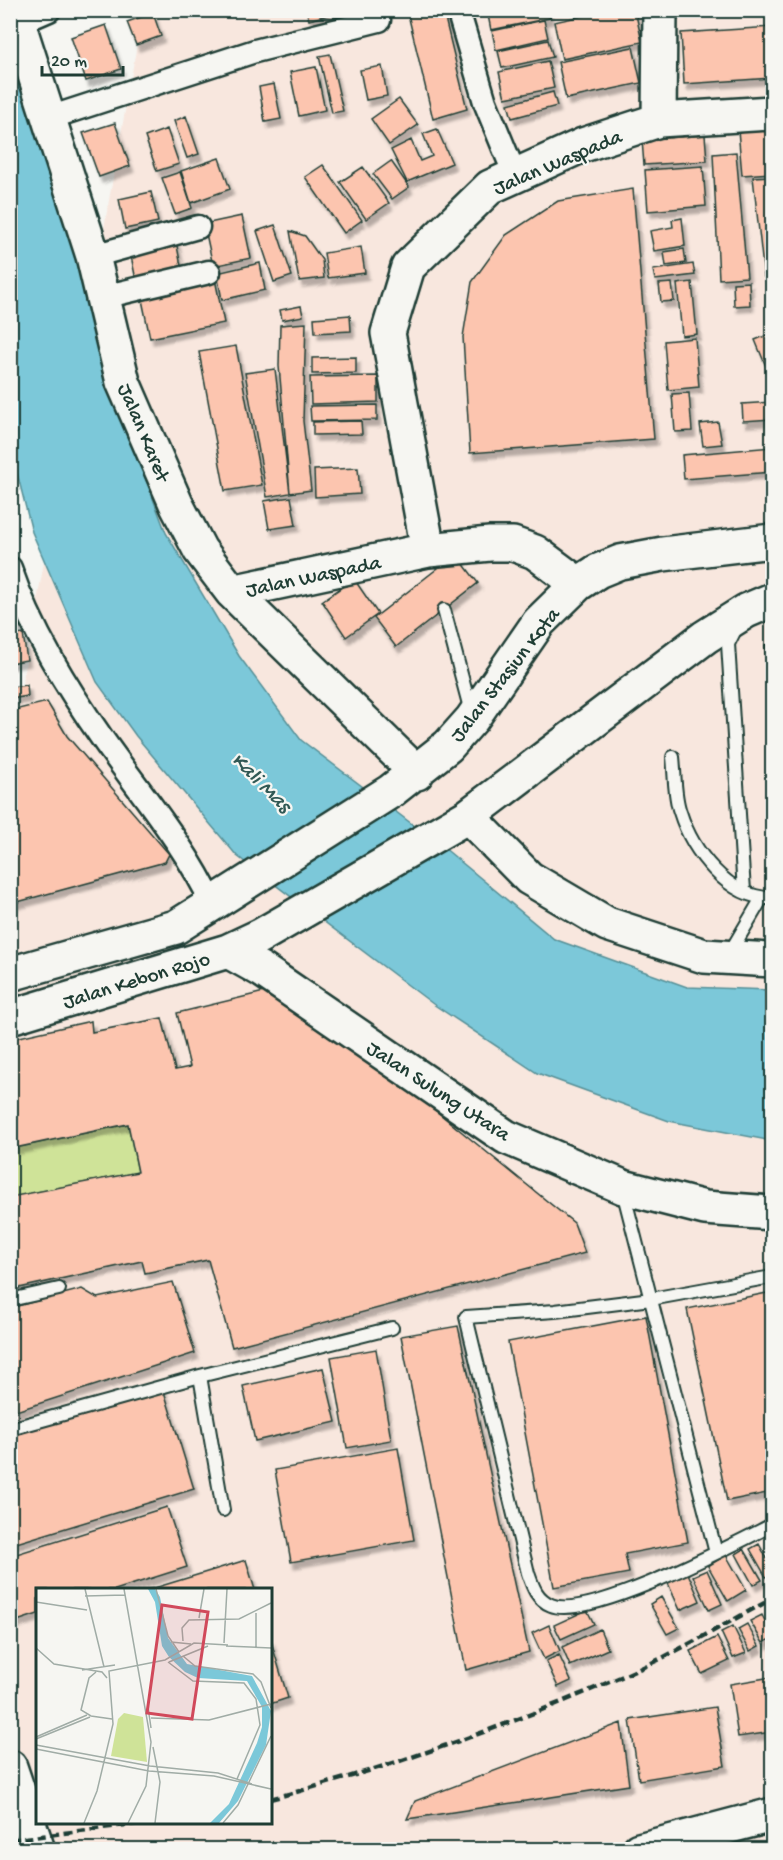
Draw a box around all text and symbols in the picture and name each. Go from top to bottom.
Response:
scale bar [42,39,123,77]
text: 20 m [51,52,87,73]
street label: Jalan Waspada [490,125,628,203]
street label: Jalan Karet [110,381,175,488]
street label: Jalan Waspada [244,552,385,605]
street label: Jalan Stasiun Kota [446,603,568,748]
water label: Kali Mas [225,748,297,821]
street label: Jalan Kebon Rojo [61,948,214,1017]
street label: Jalan Sulung Utara [360,1037,515,1149]
inset map [36,1588,272,1824]

